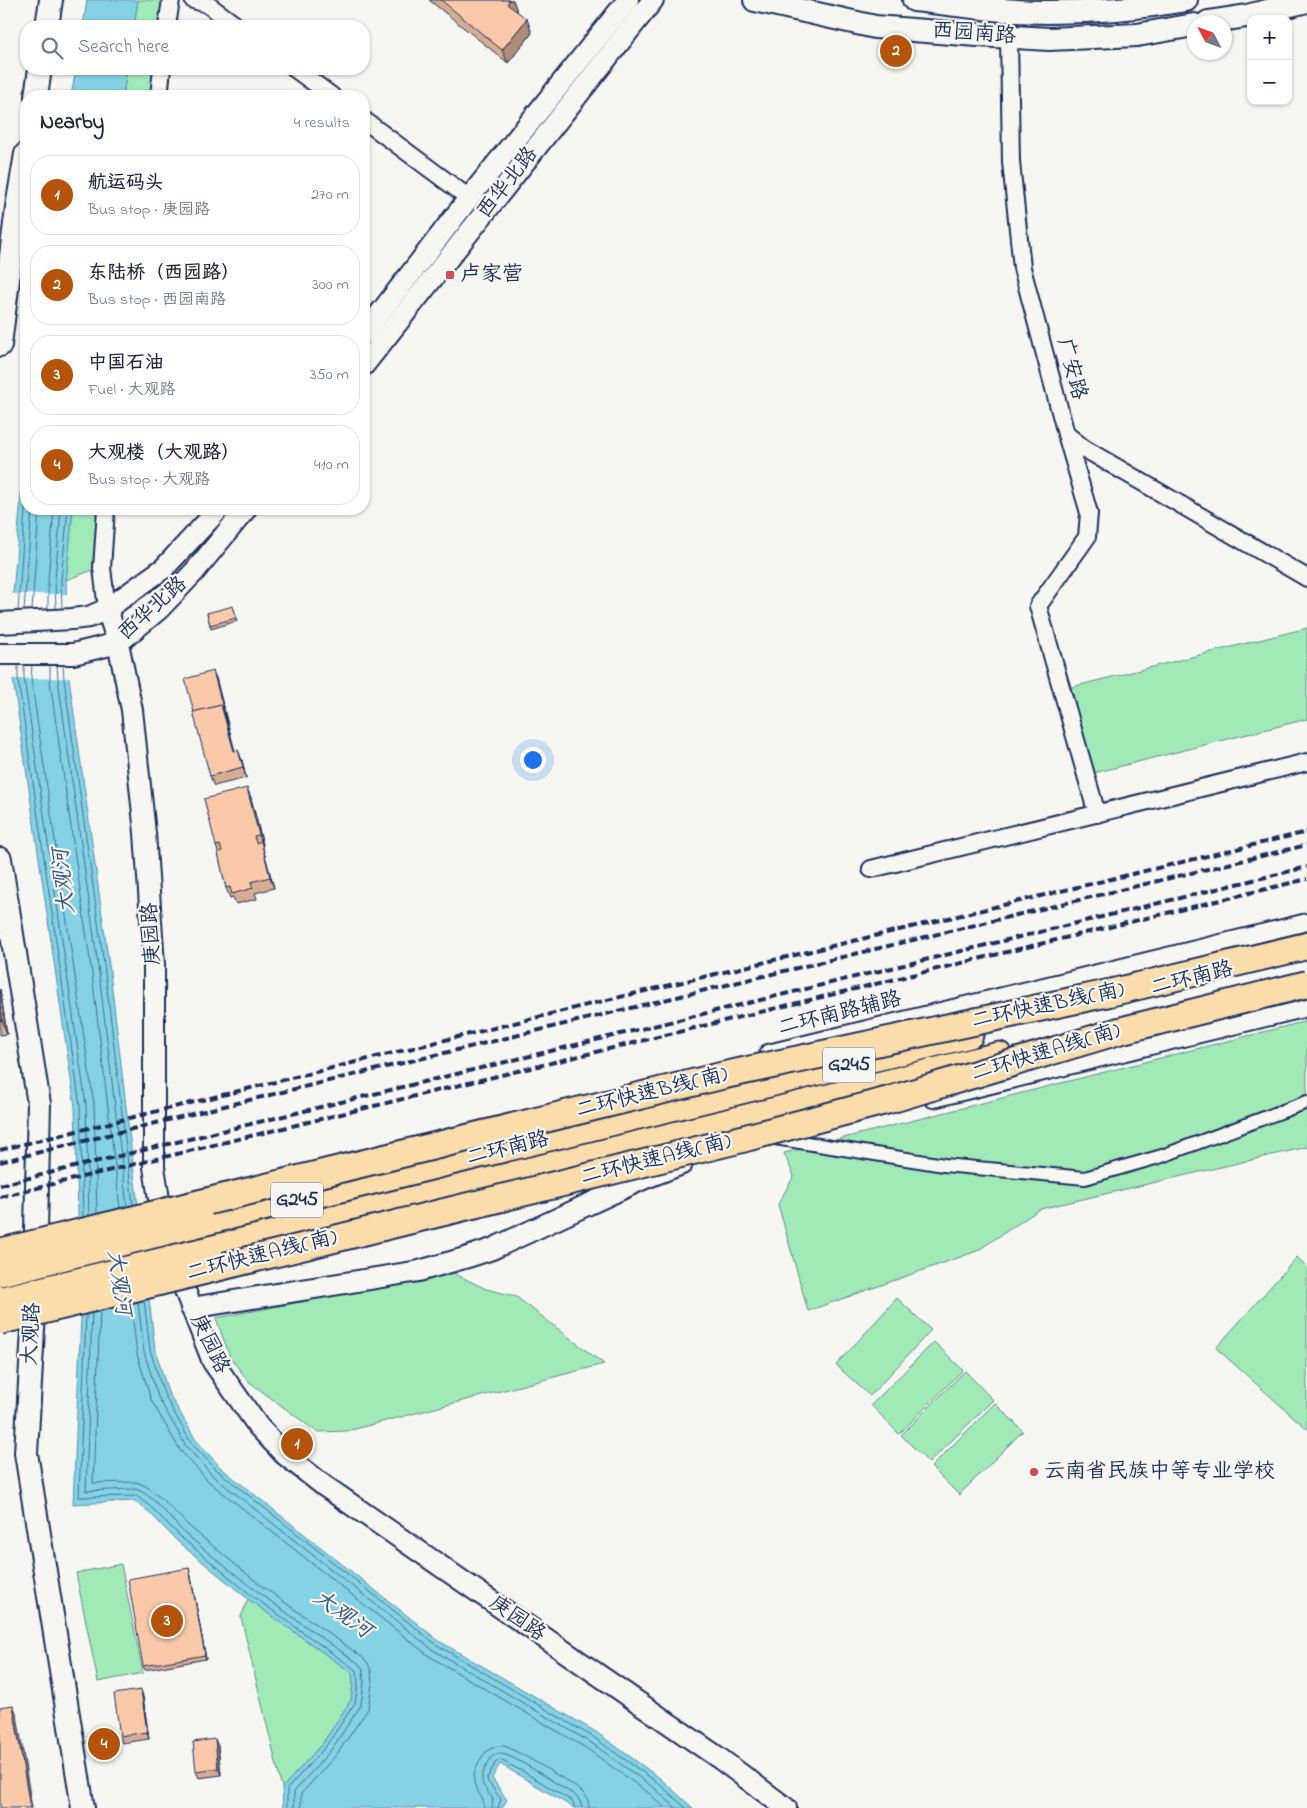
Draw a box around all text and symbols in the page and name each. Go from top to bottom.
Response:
north arrow [1187,15,1232,60]
map controls [1247,15,1292,105]
button: + [1247,15,1292,60]
street label: 西园南路 [931,16,1017,52]
search box [20,20,370,75]
pin: 2 [880,32,912,70]
icon: search [38,34,66,62]
text: Search here [78,34,169,61]
button: − [1247,60,1292,105]
text: Nearby [40,108,104,138]
text: 4 results [294,111,350,135]
street label: 西华北路 [470,141,546,225]
text: 航运码头 [88,170,164,197]
text: 1 [54,183,60,207]
text: 270 m [311,183,349,207]
text: Bus stop · 庚园路 [88,198,210,222]
text: 东陆桥（西园路） [88,260,240,287]
place label: 卢家营 [460,260,523,290]
marker: 卢家营 [444,269,456,281]
text: 2 [53,273,61,297]
text: 300 m [312,273,349,297]
text: Bus stop · 西园南路 [88,288,226,312]
street label: 广安路 [1048,335,1094,403]
text: 中国石油 [88,350,164,377]
text: 3 [54,363,60,387]
text: 350 m [310,363,349,387]
text: Fuel · 大观路 [88,378,176,402]
text: 大观楼（大观路） [88,440,240,467]
text: 4 [54,453,60,477]
text: 410 m [314,453,349,477]
text: Bus stop · 大观路 [88,468,210,492]
street label: 西华北路 [112,570,194,648]
your location [520,747,546,773]
water label: 大观河 [45,844,84,915]
street label: 庚园路 [135,902,169,966]
street label: 二环南路 [1148,954,1236,1004]
street label: 二环快速B线(南) [969,975,1127,1037]
street label: 二环南路辅路 [775,984,905,1044]
street label: 二环快速A线(南) [968,1016,1124,1090]
road number: G245 [823,1048,875,1082]
street label: 二环快速B线(南) [573,1060,731,1126]
street label: 二环南路 [464,1124,552,1174]
street label: 二环快速A线(南) [578,1127,734,1193]
road number: G245 [271,1182,323,1218]
street label: 二环快速A线(南) [184,1223,340,1289]
water label: 大观河 [98,1248,139,1321]
street label: 大观路 [15,1302,49,1366]
street label: 庚园路 [182,1309,236,1379]
pin: 1 [281,1425,313,1463]
place label: 云南省民族中等专业学校 [1044,1457,1275,1487]
marker: 云南省民族中等专业学校 [1028,1466,1040,1478]
water label: 大观河 [306,1583,381,1649]
street label: 庚园路 [483,1589,551,1649]
pin: 3 [151,1602,183,1640]
pin: 4 [88,1725,120,1763]

